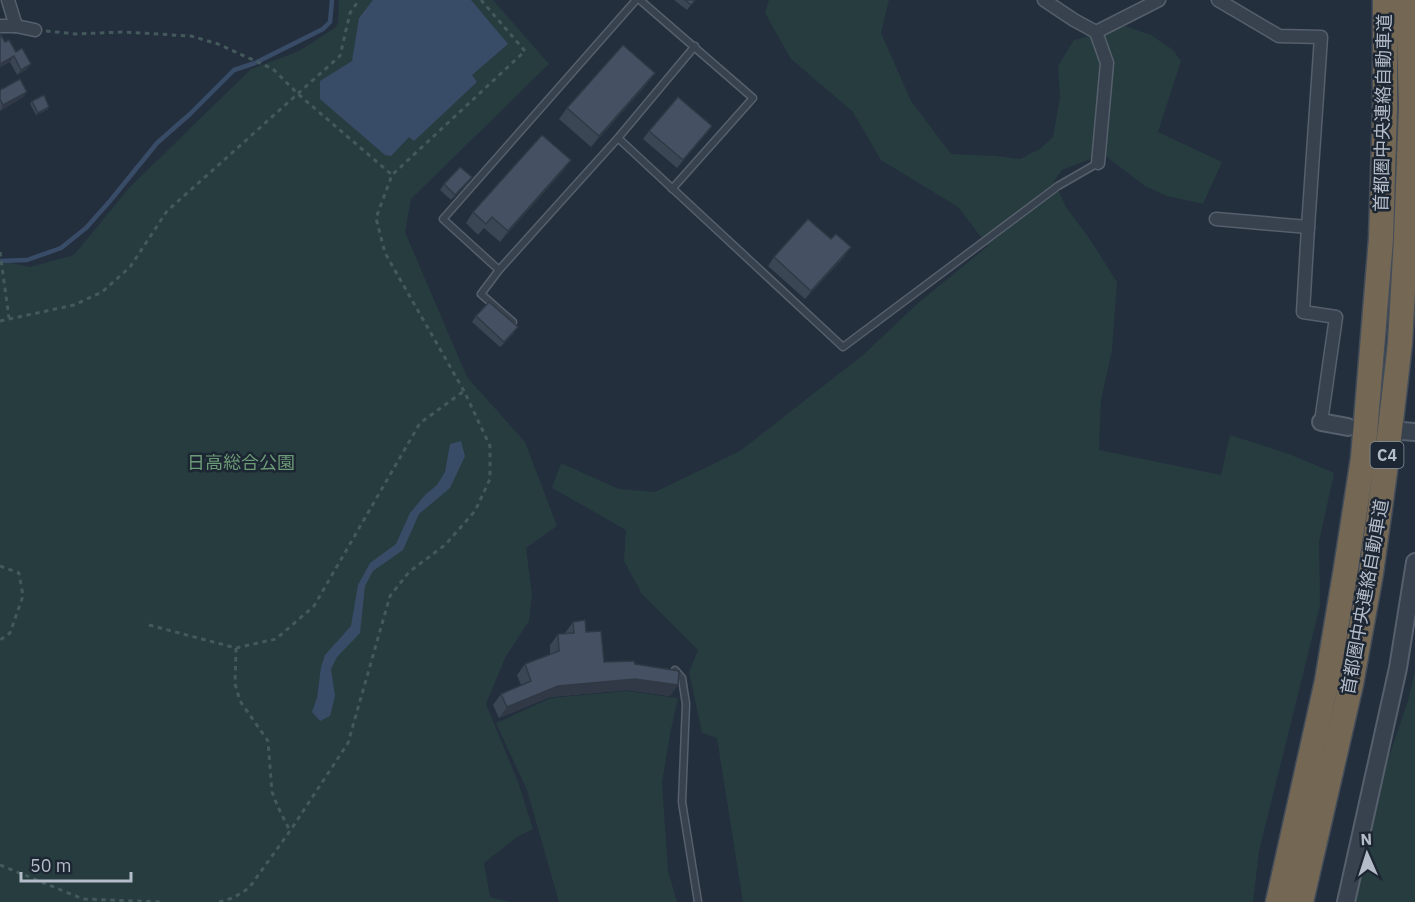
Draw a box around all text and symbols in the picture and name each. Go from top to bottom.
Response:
street label: 首都圏中央連絡自動車道 [1369,14,1396,212]
road number: C4 [1370,442,1404,468]
park label: 日高総合公園 [187,451,295,474]
street label: 首都圏中央連絡自動車道 [1336,497,1393,696]
north arrow [1337,824,1397,884]
text: N [1360,829,1373,849]
scale bar [21,845,130,883]
text: 50 m [30,854,72,877]

